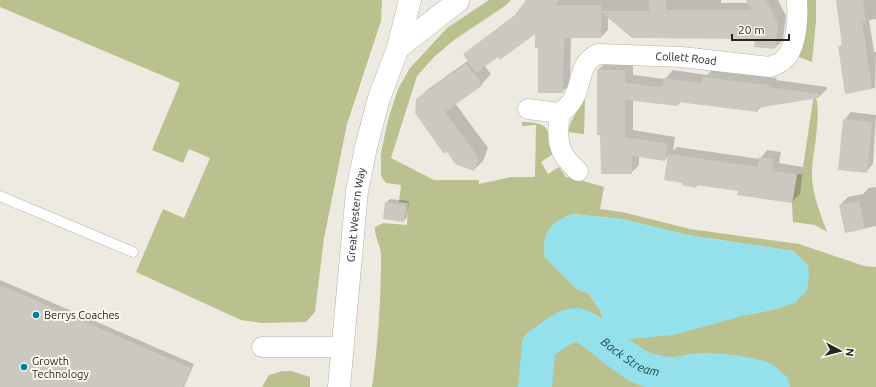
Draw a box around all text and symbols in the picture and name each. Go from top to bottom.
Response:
scale bar [732,16,789,42]
text: 20 m [738,23,765,36]
street label: Collett Road [655,50,717,67]
street label: Great Western Way [344,166,368,263]
place label: Berrys Coaches [44,309,120,321]
marker: Berrys Coaches [31,310,41,320]
north arrow [820,331,860,371]
water label: Back Stream [599,335,661,378]
text: N [843,347,856,357]
place label: Growth Technology [32,355,89,380]
marker: Growth Technology [19,362,29,372]

